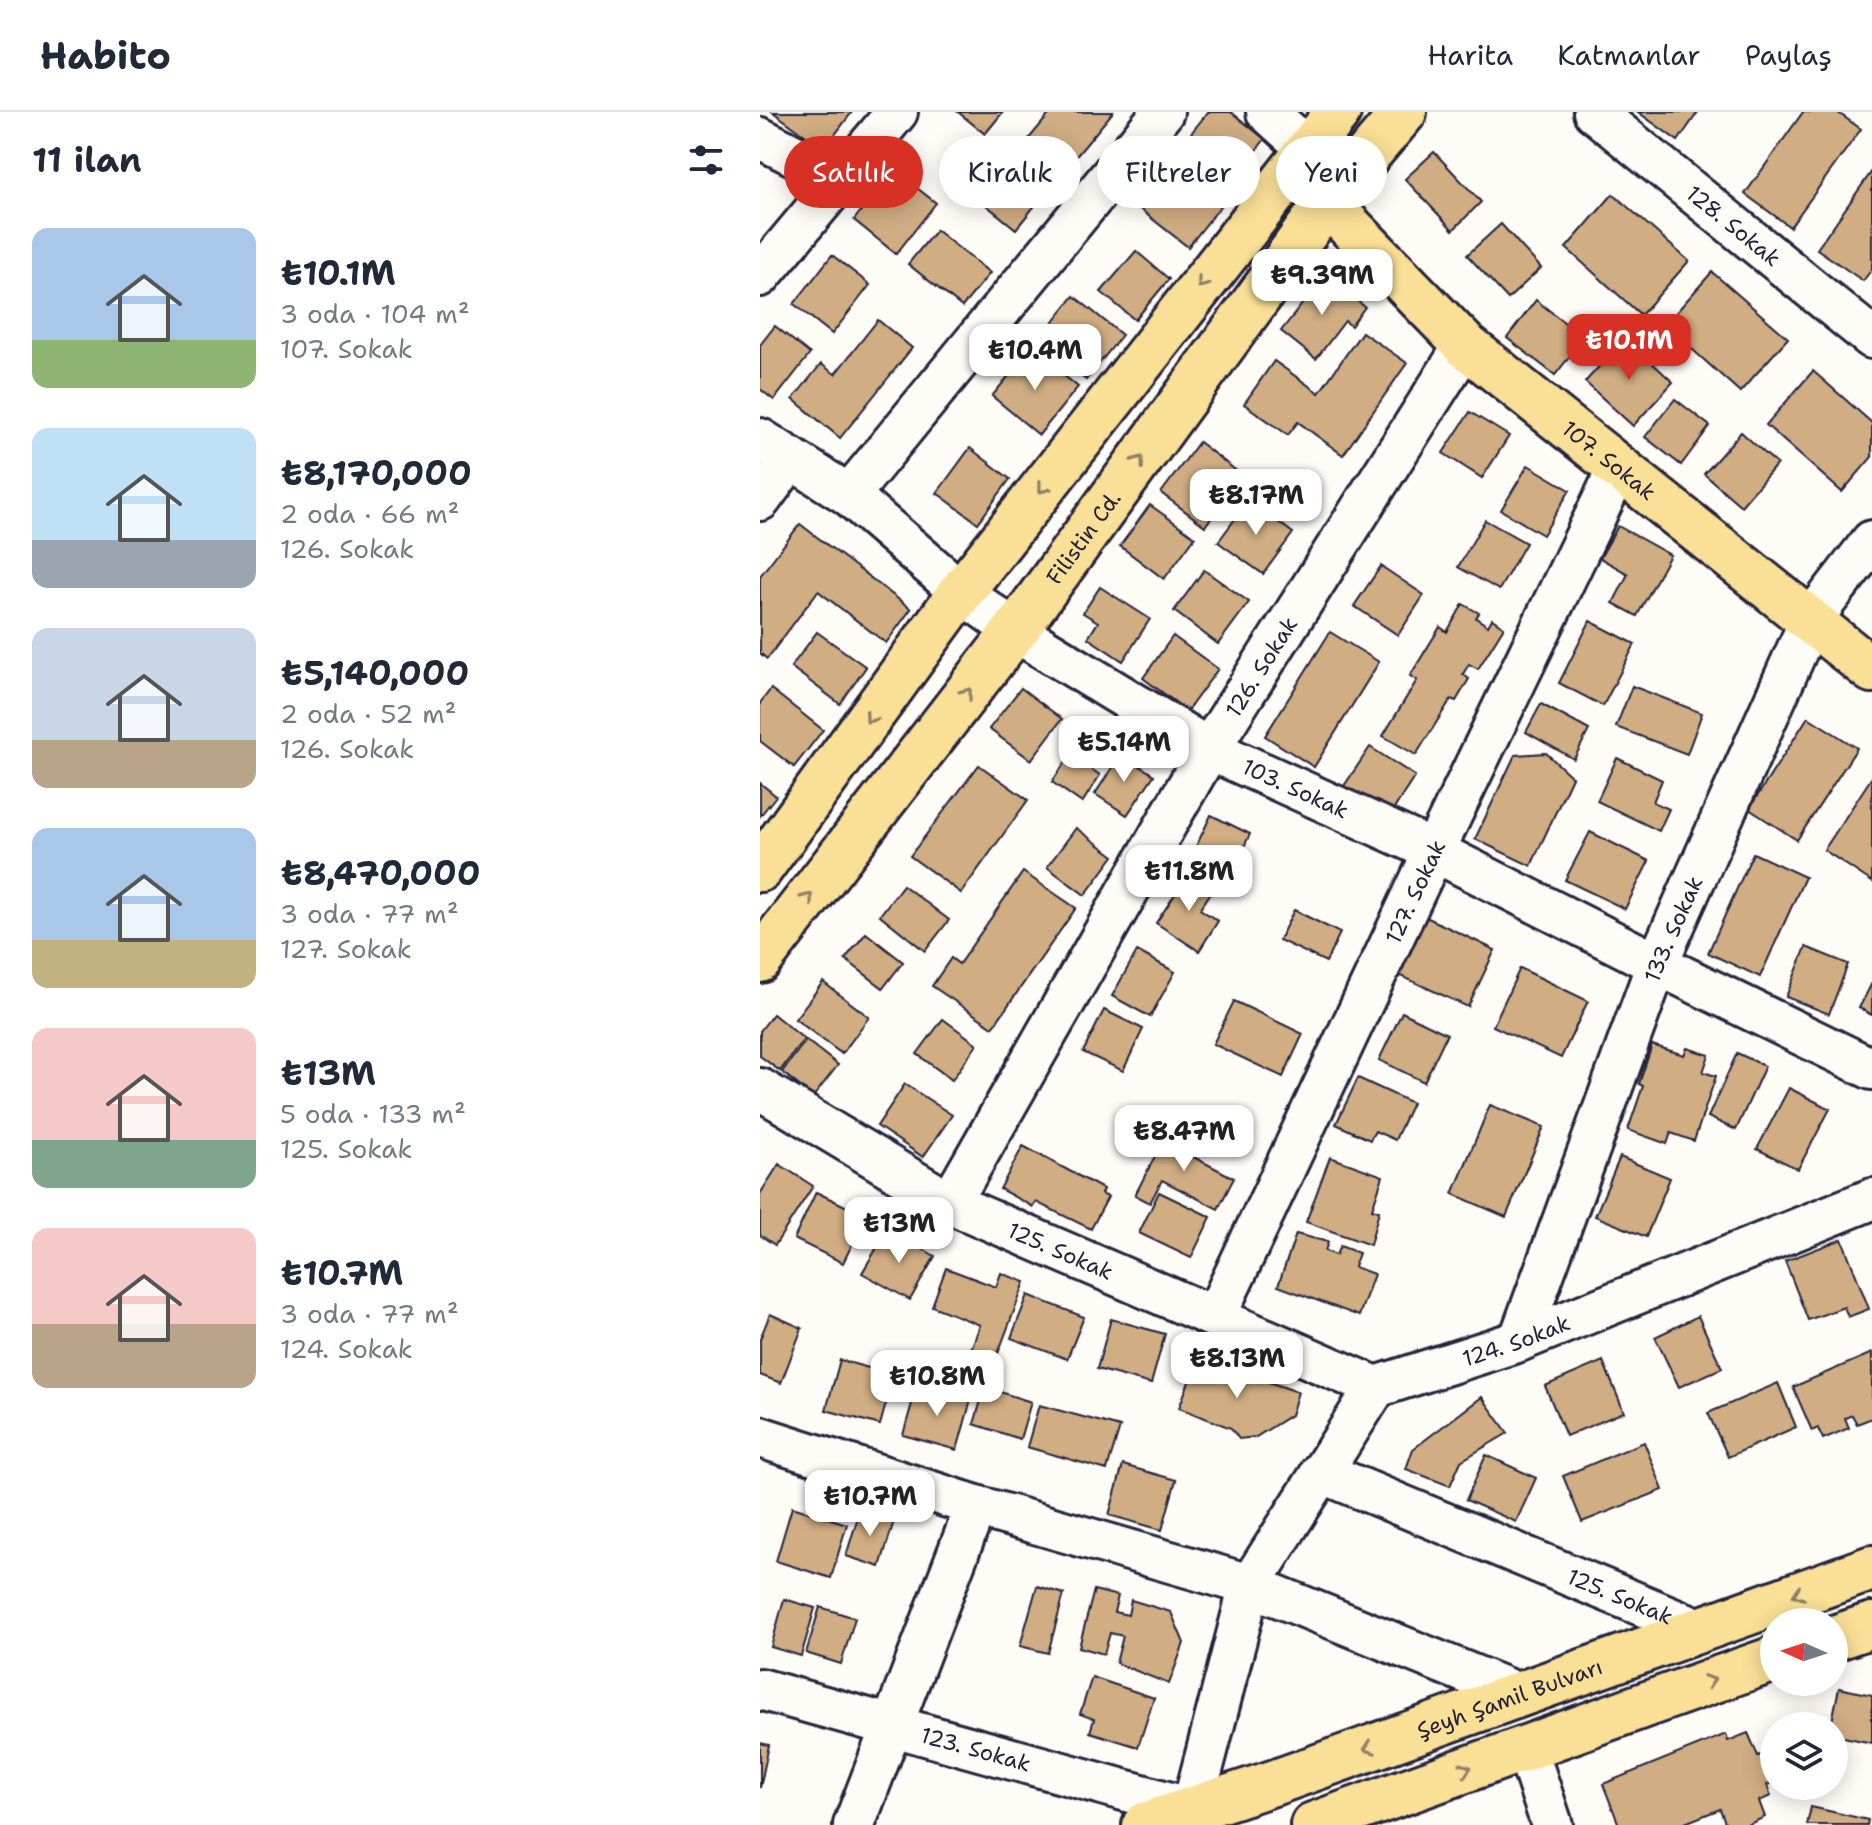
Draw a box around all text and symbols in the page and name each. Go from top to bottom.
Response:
text: Habito [40,30,171,81]
text: Harita [1427,36,1513,74]
text: Katmanlar [1557,36,1701,74]
text: Paylaş [1745,36,1832,74]
chip: Satılık [784,136,923,208]
chip: Kiralık [939,136,1081,208]
chip: Filtreler [1097,136,1260,208]
chip: Yeni [1276,136,1387,208]
text: 11 ilan [32,137,142,183]
icon: filters [684,138,728,182]
street label: 128. Sokak [1680,178,1787,273]
pin: ₺9.39M [1257,249,1387,317]
text: ₺10.1M [280,250,396,296]
text: ₺9.39M [1270,257,1374,292]
icon: home [96,260,192,356]
one-way arrow [1198,274,1212,289]
text: 3 oda · 104 m² [280,296,470,331]
pin: ₺10.1M [1564,314,1694,382]
text: ₺10.1M [1585,322,1673,357]
pin: ₺10.4M [970,324,1100,392]
text: 107. Sokak [280,331,413,366]
text: ₺10.4M [987,332,1083,367]
street label: 107. Sokak [1556,414,1662,506]
text: ₺8,170,000 [280,450,472,496]
one-way arrow [1129,456,1143,470]
icon: home [96,460,192,556]
pin: ₺8.17M [1191,469,1321,537]
text: ₺8.17M [1208,477,1304,512]
one-way arrow [1038,479,1052,494]
street label: Filistin Cd. [1039,485,1127,590]
text: 2 oda · 66 m² [280,496,460,531]
text: 126. Sokak [280,531,414,566]
street label: 126. Sokak [1218,611,1304,723]
text: ₺5,140,000 [280,650,469,696]
icon: home [96,660,192,756]
one-way arrow [957,688,972,702]
text: 2 oda · 52 m² [280,696,457,731]
one-way arrow [865,710,879,724]
pin: ₺5.14M [1059,716,1189,784]
text: ₺5.14M [1077,724,1171,759]
text: 126. Sokak [280,731,414,766]
street label: 103. Sokak [1238,752,1353,825]
street label: 127. Sokak [1378,835,1452,948]
pin: ₺11.8M [1124,845,1254,913]
text: ₺8,470,000 [280,850,481,896]
text: ₺11.8M [1144,853,1235,888]
icon: home [96,860,192,956]
street label: 133. Sokak [1637,871,1709,986]
one-way arrow [798,892,812,907]
text: 3 oda · 77 m² [280,896,459,931]
text: 127. Sokak [280,931,412,966]
text: ₺13M [280,1050,376,1096]
icon: home [96,1060,192,1156]
text: 5 oda · 133 m² [280,1096,466,1131]
pin: ₺8.47M [1119,1105,1249,1173]
text: ₺8.47M [1133,1113,1235,1148]
text: 125. Sokak [280,1131,412,1166]
pin: ₺13M [852,1197,946,1265]
text: ₺13M [862,1205,936,1240]
street label: 125. Sokak [1003,1215,1118,1286]
text: ₺10.7M [280,1250,403,1296]
icon: home [96,1260,192,1356]
text: 3 oda · 77 m² [280,1296,459,1331]
street label: 124. Sokak [1459,1308,1574,1373]
text: 124. Sokak [280,1331,413,1366]
pin: ₺8.13M [1172,1332,1302,1400]
text: ₺8.13M [1189,1340,1285,1375]
pin: ₺10.8M [872,1350,1002,1418]
text: ₺10.8M [889,1358,985,1393]
pin: ₺10.7M [805,1470,935,1538]
text: ₺10.7M [823,1478,917,1513]
street label: 125. Sokak [1563,1561,1678,1631]
one-way arrow [1792,1584,1806,1600]
north arrow [1760,1608,1848,1696]
map controls [1760,1608,1848,1800]
street label: Şeyh Şamil Bulvarı [1413,1651,1606,1745]
one-way arrow [1702,1675,1716,1691]
button: layers [1760,1712,1848,1800]
street label: 123. Sokak [917,1720,1034,1778]
one-way arrow [1363,1738,1377,1755]
one-way arrow [1458,1763,1472,1779]

